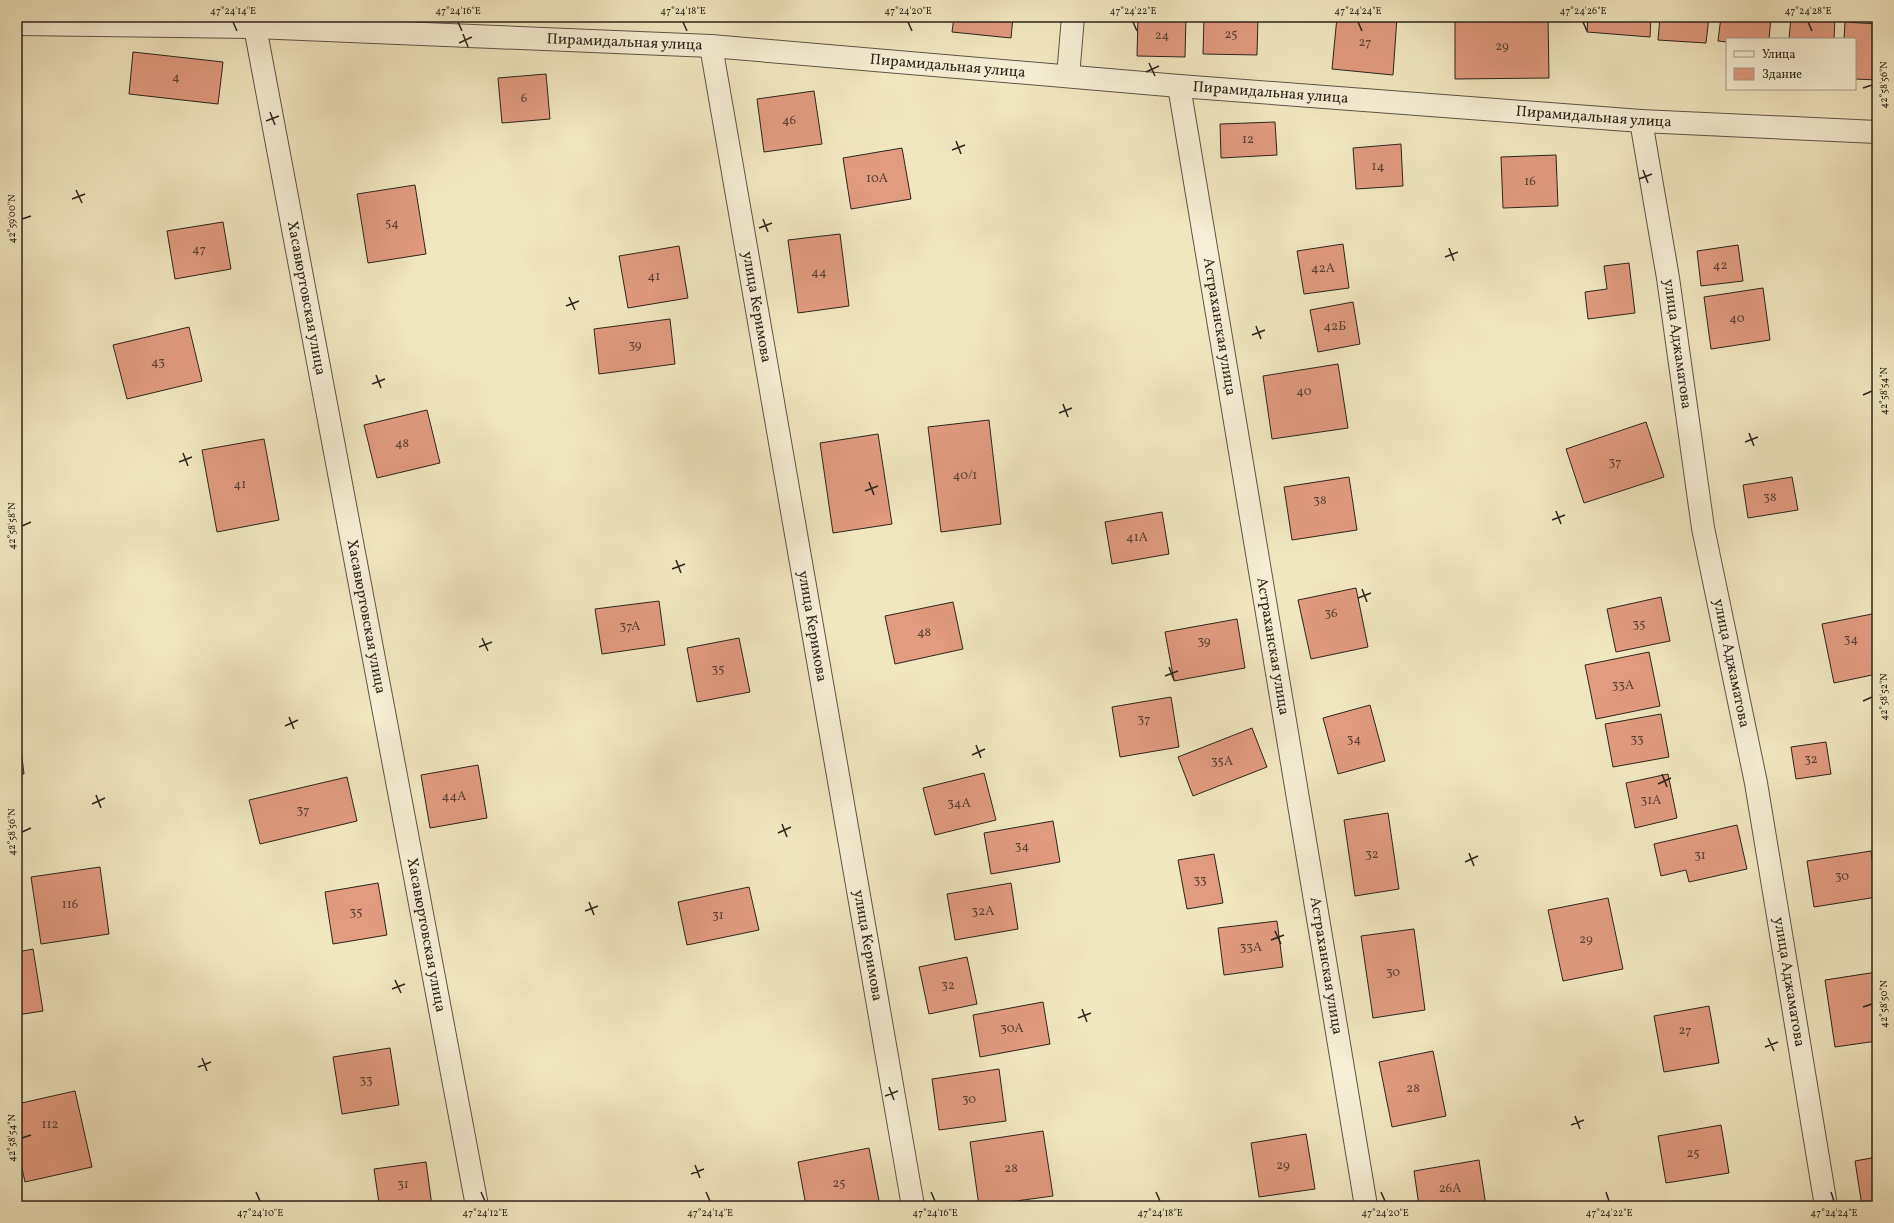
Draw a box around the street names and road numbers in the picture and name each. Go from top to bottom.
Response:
street label: Пирамидальная улица [546,29,703,56]
street label: Пирамидальная улица [869,49,1026,83]
street label: Пирамидальная улица [1192,77,1349,109]
street label: Пирамидальная улица [1515,101,1672,133]
street label: Хасавюртовская улица [281,219,331,377]
street label: улица Керимова [736,250,776,364]
street label: Астраханская улица [1197,256,1241,397]
street label: улица Аджаматова [1658,278,1697,410]
street label: Хасавюртовская улица [341,538,391,696]
street label: улица Керимова [792,569,832,684]
street label: Астраханская улица [1251,576,1294,717]
street label: улица Аджаматова [1708,597,1755,730]
street label: Хасавюртовская улица [401,856,451,1014]
street label: улица Керимова [848,888,888,1003]
street label: Астраханская улица [1304,895,1348,1036]
street label: улица Аджаматова [1768,916,1810,1048]

